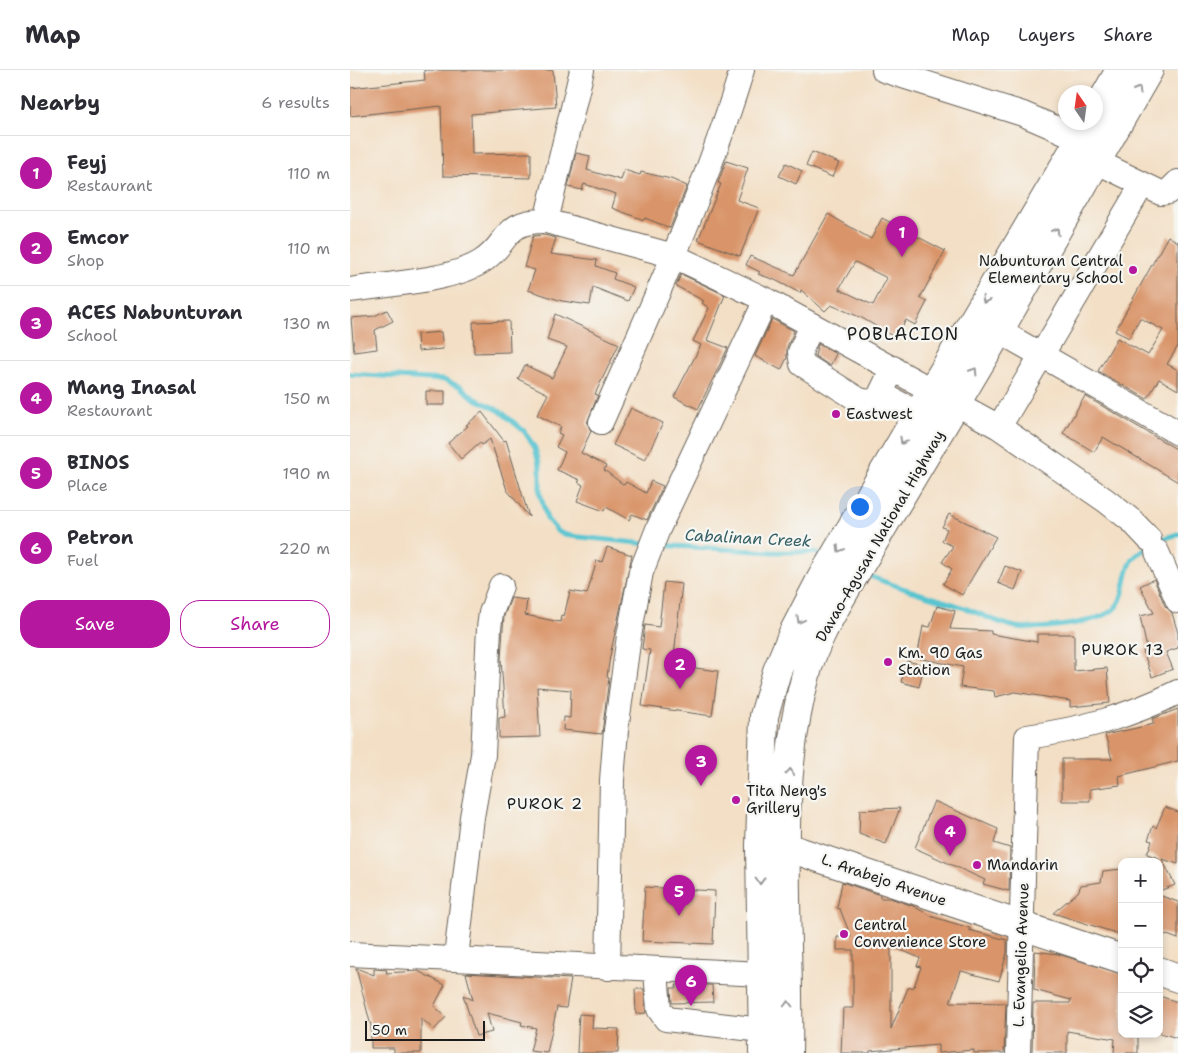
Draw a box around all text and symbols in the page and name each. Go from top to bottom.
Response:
text: Map [25,19,81,51]
text: Map [952,23,990,47]
text: Layers [1018,23,1075,47]
text: Share [1103,23,1153,47]
north arrow [1058,85,1103,130]
one-way arrow [1131,87,1141,96]
text: Nearby [20,89,100,117]
text: 6 results [261,92,330,113]
text: Feyj [67,150,106,175]
text: 1 [32,163,40,184]
text: 110 m [287,163,330,184]
text: Restaurant [67,175,153,196]
pin: 1 [886,216,918,257]
text: Emcor [67,225,129,250]
one-way arrow [1050,227,1060,236]
text: 2 [30,238,42,259]
text: 110 m [287,238,330,259]
text: Shop [67,250,104,271]
place label: Nabunturan Central Elementary School [979,251,1123,288]
marker: Nabunturan Central Elementary School [1127,264,1139,276]
one-way arrow [982,295,992,304]
text: ACES Nabunturan [67,300,243,325]
text: 3 [30,313,42,334]
text: 130 m [283,313,330,334]
district label: POBLACION [847,322,959,346]
text: School [67,325,117,346]
one-way arrow [968,368,978,377]
text: Mang Inasal [67,375,196,400]
text: 4 [30,388,42,409]
text: 150 m [283,388,330,409]
text: Restaurant [67,400,153,421]
place label: Eastwest [846,404,913,424]
marker: Eastwest [830,408,842,420]
street label: Davao-Agusan National Highway [811,427,949,645]
one-way arrow [900,435,910,444]
text: BINOS [67,450,129,475]
text: 5 [31,463,41,484]
text: 190 m [283,463,330,484]
text: Place [67,475,108,496]
your location [847,494,873,520]
water label: Cabalinan Creek [684,524,812,552]
text: Petron [67,525,133,550]
text: 6 [30,538,42,559]
text: 220 m [278,538,330,559]
one-way arrow [836,543,846,552]
text: Fuel [67,550,98,571]
button: Save [20,600,170,648]
button: Share [180,600,330,648]
one-way arrow [796,615,806,624]
district label: PUROK 13 [1081,639,1165,660]
place label: Km. 90 Gas Station [898,643,983,680]
pin: 2 [664,648,696,689]
marker: Km. 90 Gas Station [882,656,894,668]
pin: 3 [685,745,717,786]
one-way arrow [784,768,795,776]
place label: Tita Neng's Grillery [746,781,827,818]
district label: PUROK 2 [507,793,583,814]
marker: Tita Neng's Grillery [730,794,742,806]
pin: 4 [934,815,966,856]
street label: L. Arabejo Avenue [819,849,949,911]
place label: Mandarin [987,855,1058,875]
map controls [1118,858,1163,1038]
button: + [1118,858,1163,903]
marker: Mandarin [971,859,983,871]
pin: 5 [663,875,695,916]
one-way arrow [755,878,765,885]
street label: L. Evangelio Avenue [1008,882,1034,1028]
button: − [1118,903,1163,948]
place label: Central Convenience Store [854,915,986,952]
marker: Central Convenience Store [838,928,850,940]
button: locate [1118,948,1163,993]
pin: 6 [675,965,707,1006]
button: layers [1118,993,1163,1038]
one-way arrow [783,1000,793,1008]
scale bar [365,1018,485,1041]
text: 50 m [372,1021,407,1039]

